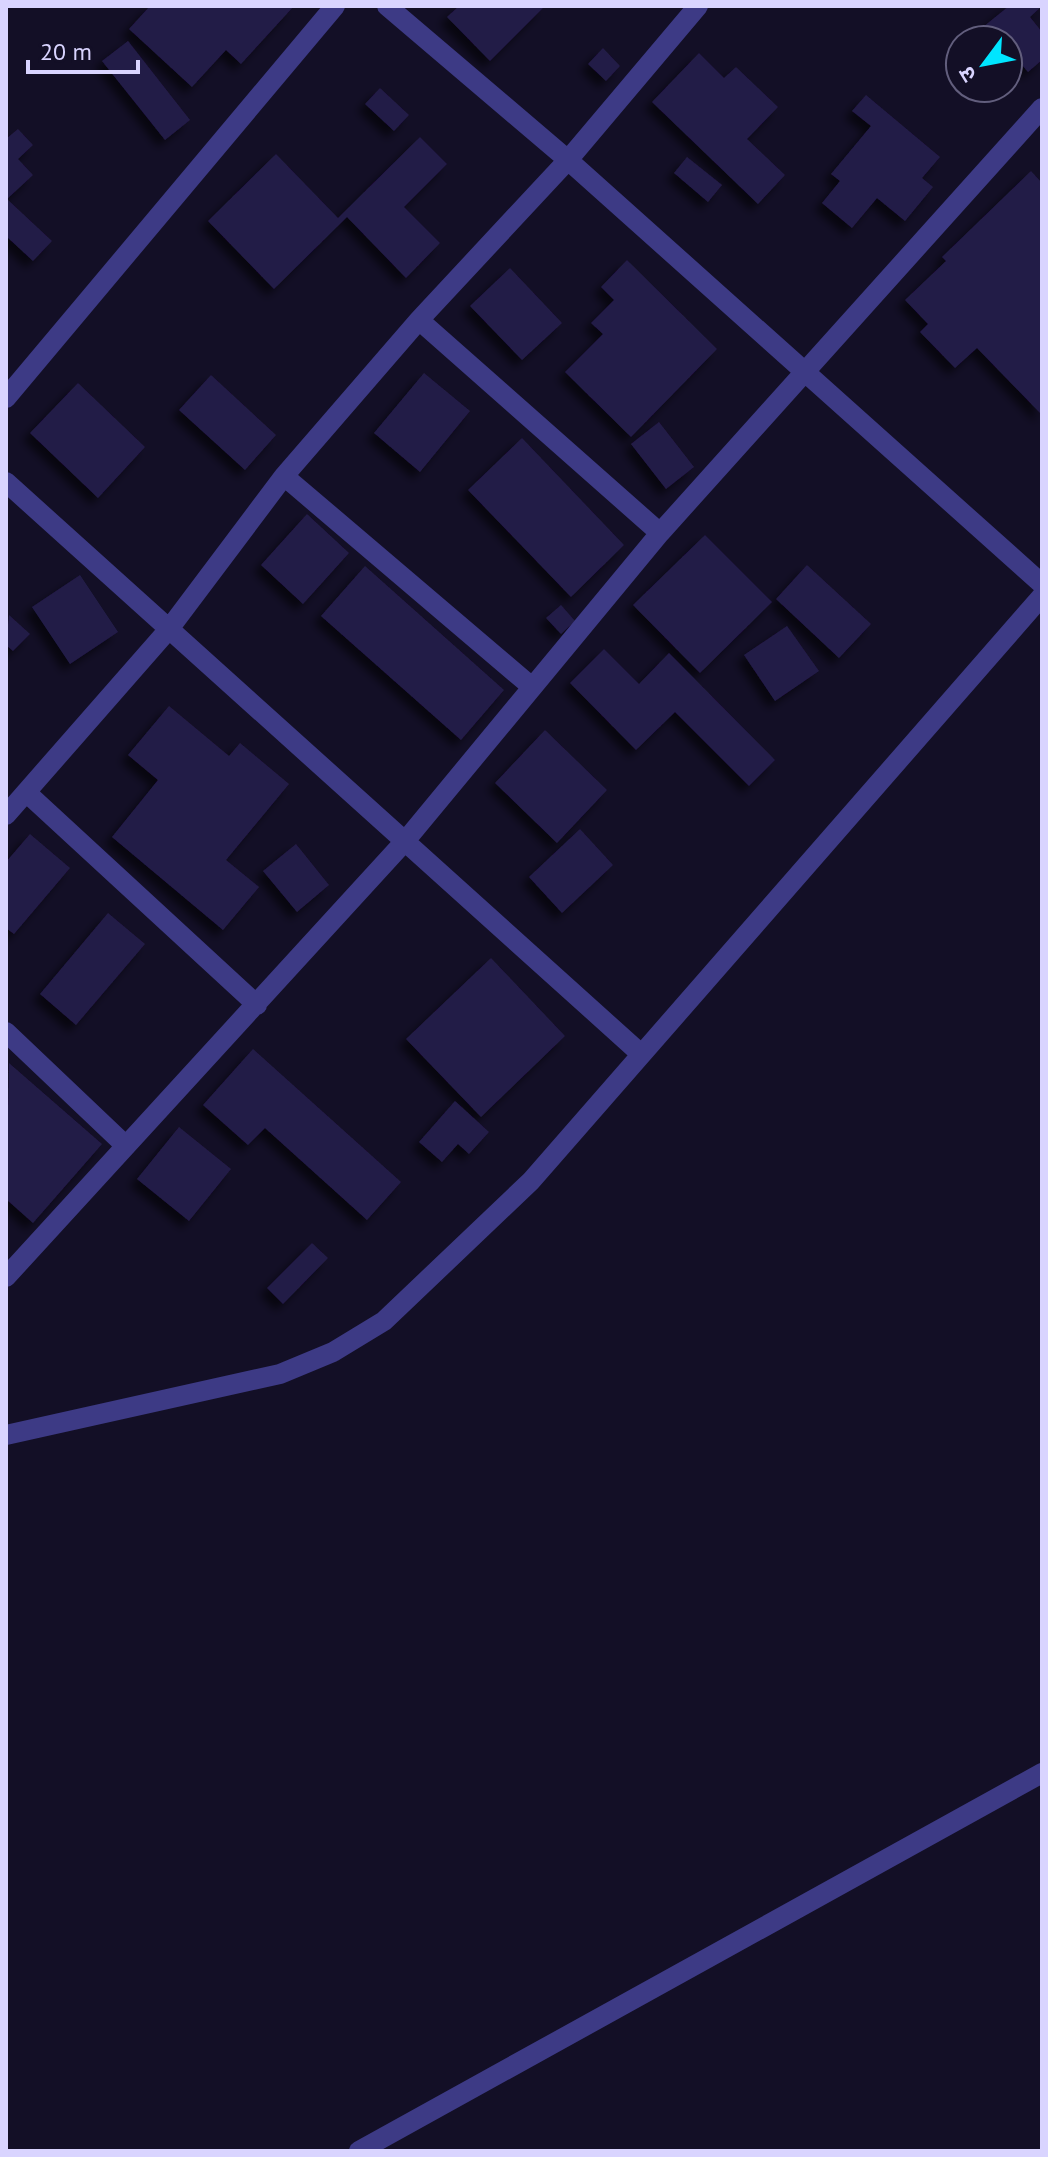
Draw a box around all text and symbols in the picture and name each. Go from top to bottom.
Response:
scale bar [28,24,138,74]
north arrow [944,24,1024,104]
text: 20 m [40,36,92,67]
text: उ [951,61,982,87]

